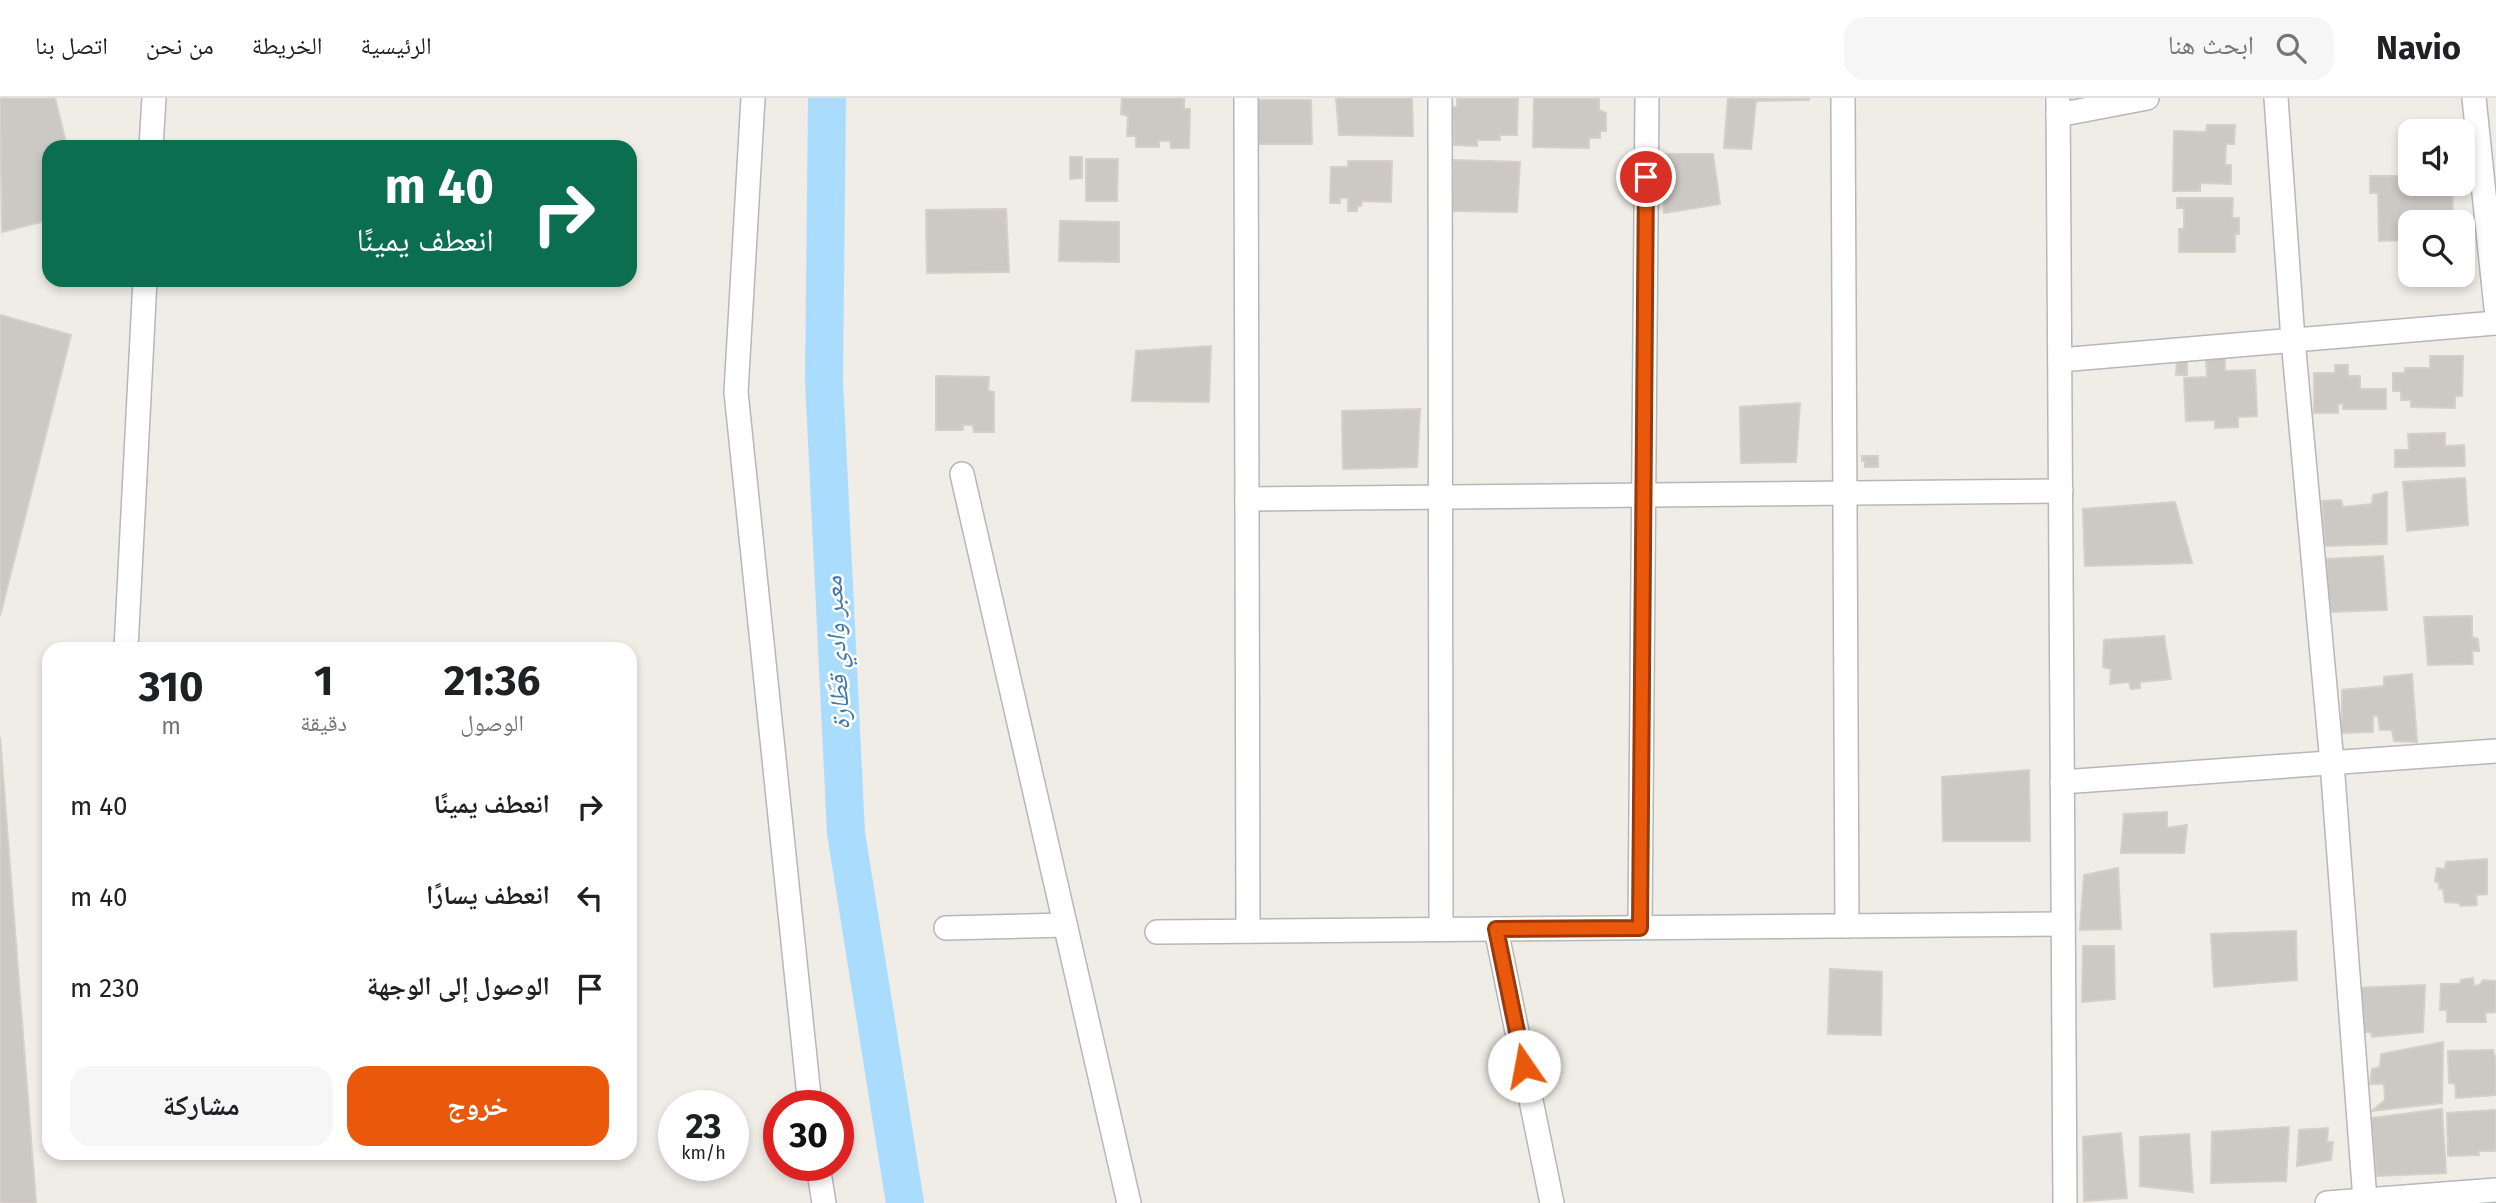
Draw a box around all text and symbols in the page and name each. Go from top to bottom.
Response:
search box [1844,17,2334,80]
text: Navio [2376,28,2461,68]
icon: search [2272,29,2310,67]
text: ابحث هنا [2168,30,2254,61]
text: اتصل بنا [35,32,108,60]
text: من نحن [146,32,214,60]
text: الخريطة [252,32,322,60]
text: الرئيسية [360,32,432,60]
map controls [2398,119,2475,287]
button: sound [2398,119,2475,196]
pin [1616,147,1676,207]
text: 40 m [385,157,494,216]
icon: arrive [1627,158,1665,196]
icon: right [518,168,609,259]
button: search [2398,210,2475,287]
text: انعطف يمينًا [356,221,494,259]
water label: معبر وادي قطّارة [817,575,861,731]
text: 1 [314,656,333,706]
text: 21:36 [444,656,540,706]
text: 310 [139,662,204,712]
text: دقيقة [300,709,347,737]
text: الوصول [460,709,524,737]
text: m [161,712,181,740]
icon: right [571,788,609,826]
text: انعطف يمينًا [434,789,550,820]
text: 40 m [70,791,128,822]
icon: left [571,879,609,917]
text: انعطف يسارًا [426,880,550,911]
text: 40 m [70,882,128,913]
icon: arrive [571,970,609,1008]
text: الوصول إلى الوجهة [367,971,550,1002]
text: 230 m [70,973,139,1004]
position arrow [1487,1029,1561,1103]
button: مشاركة [70,1066,333,1146]
button: خروج [347,1066,609,1146]
speed limit sign: 30 [763,1090,854,1181]
text: 23 [685,1105,722,1147]
text: km/h [681,1142,726,1164]

